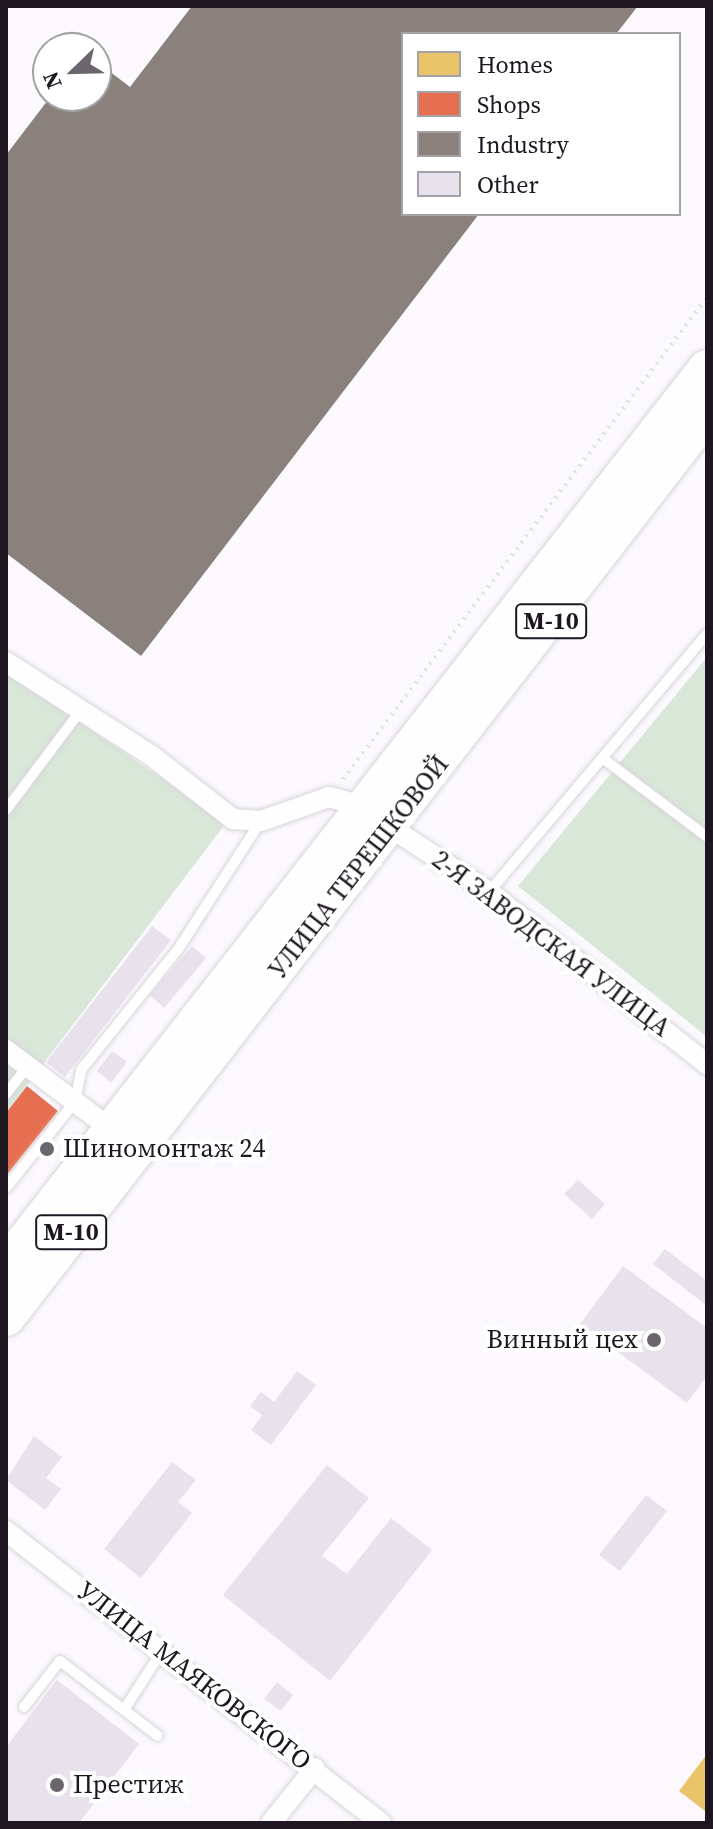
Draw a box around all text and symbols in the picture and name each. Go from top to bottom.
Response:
north arrow [32,32,112,112]
legend [401,32,681,216]
text: Homes [477,48,553,81]
text: N [35,67,69,94]
text: Shops [477,88,541,121]
text: Industry [477,128,569,161]
text: Other [477,168,539,201]
road number: М-10 [515,601,587,641]
street label: УЛИЦА ТЕРЕШКОВОЙ [262,749,456,985]
street label: 2-Я ЗАВОДСКАЯ УЛИЦА [426,844,676,1044]
place label: Шиномонтаж 24 [63,1133,266,1165]
marker: Шиномонтаж 24 [38,1140,56,1158]
road number: М-10 [35,1212,107,1252]
place label: Винный цех [487,1324,638,1356]
marker: Винный цех [645,1331,663,1349]
street label: УЛИЦА МАЯКОВСКОГО [71,1575,317,1777]
place label: Престиж [73,1769,184,1801]
marker: Престиж [48,1776,66,1794]

